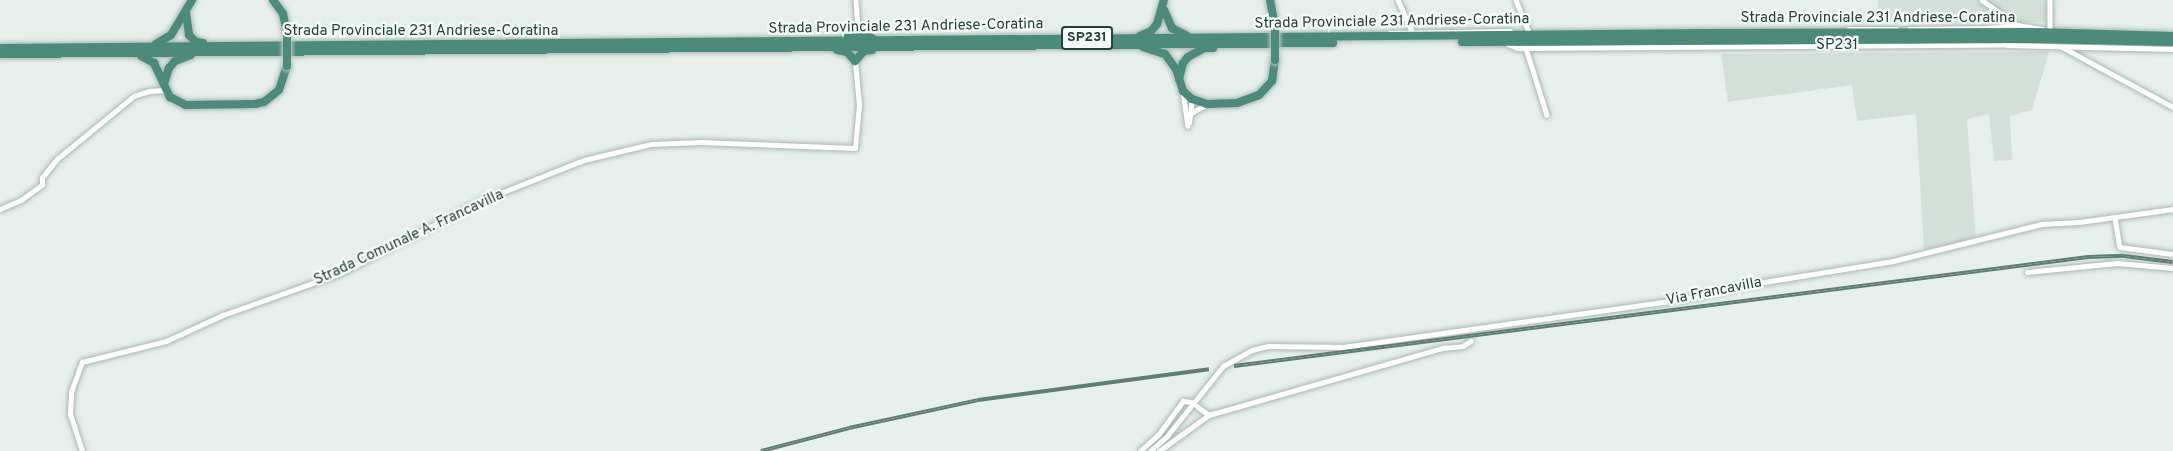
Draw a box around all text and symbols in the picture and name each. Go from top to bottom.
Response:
street label: Strada Provinciale 231 Andriese-Coratina [1740,10,2016,28]
street label: Strada Provinciale 231 Andriese-Coratina [1254,11,1530,33]
street label: Strada Provinciale 231 Andriese-Coratina [768,16,1044,38]
street label: Strada Provinciale 231 Andriese-Coratina [283,23,559,41]
road number: SP231 [1060,27,1114,49]
street label: SP231 [1816,37,1858,55]
street label: Strada Comunale A. Francavilla [311,186,507,290]
street label: Via Francavilla [1665,274,1763,310]

